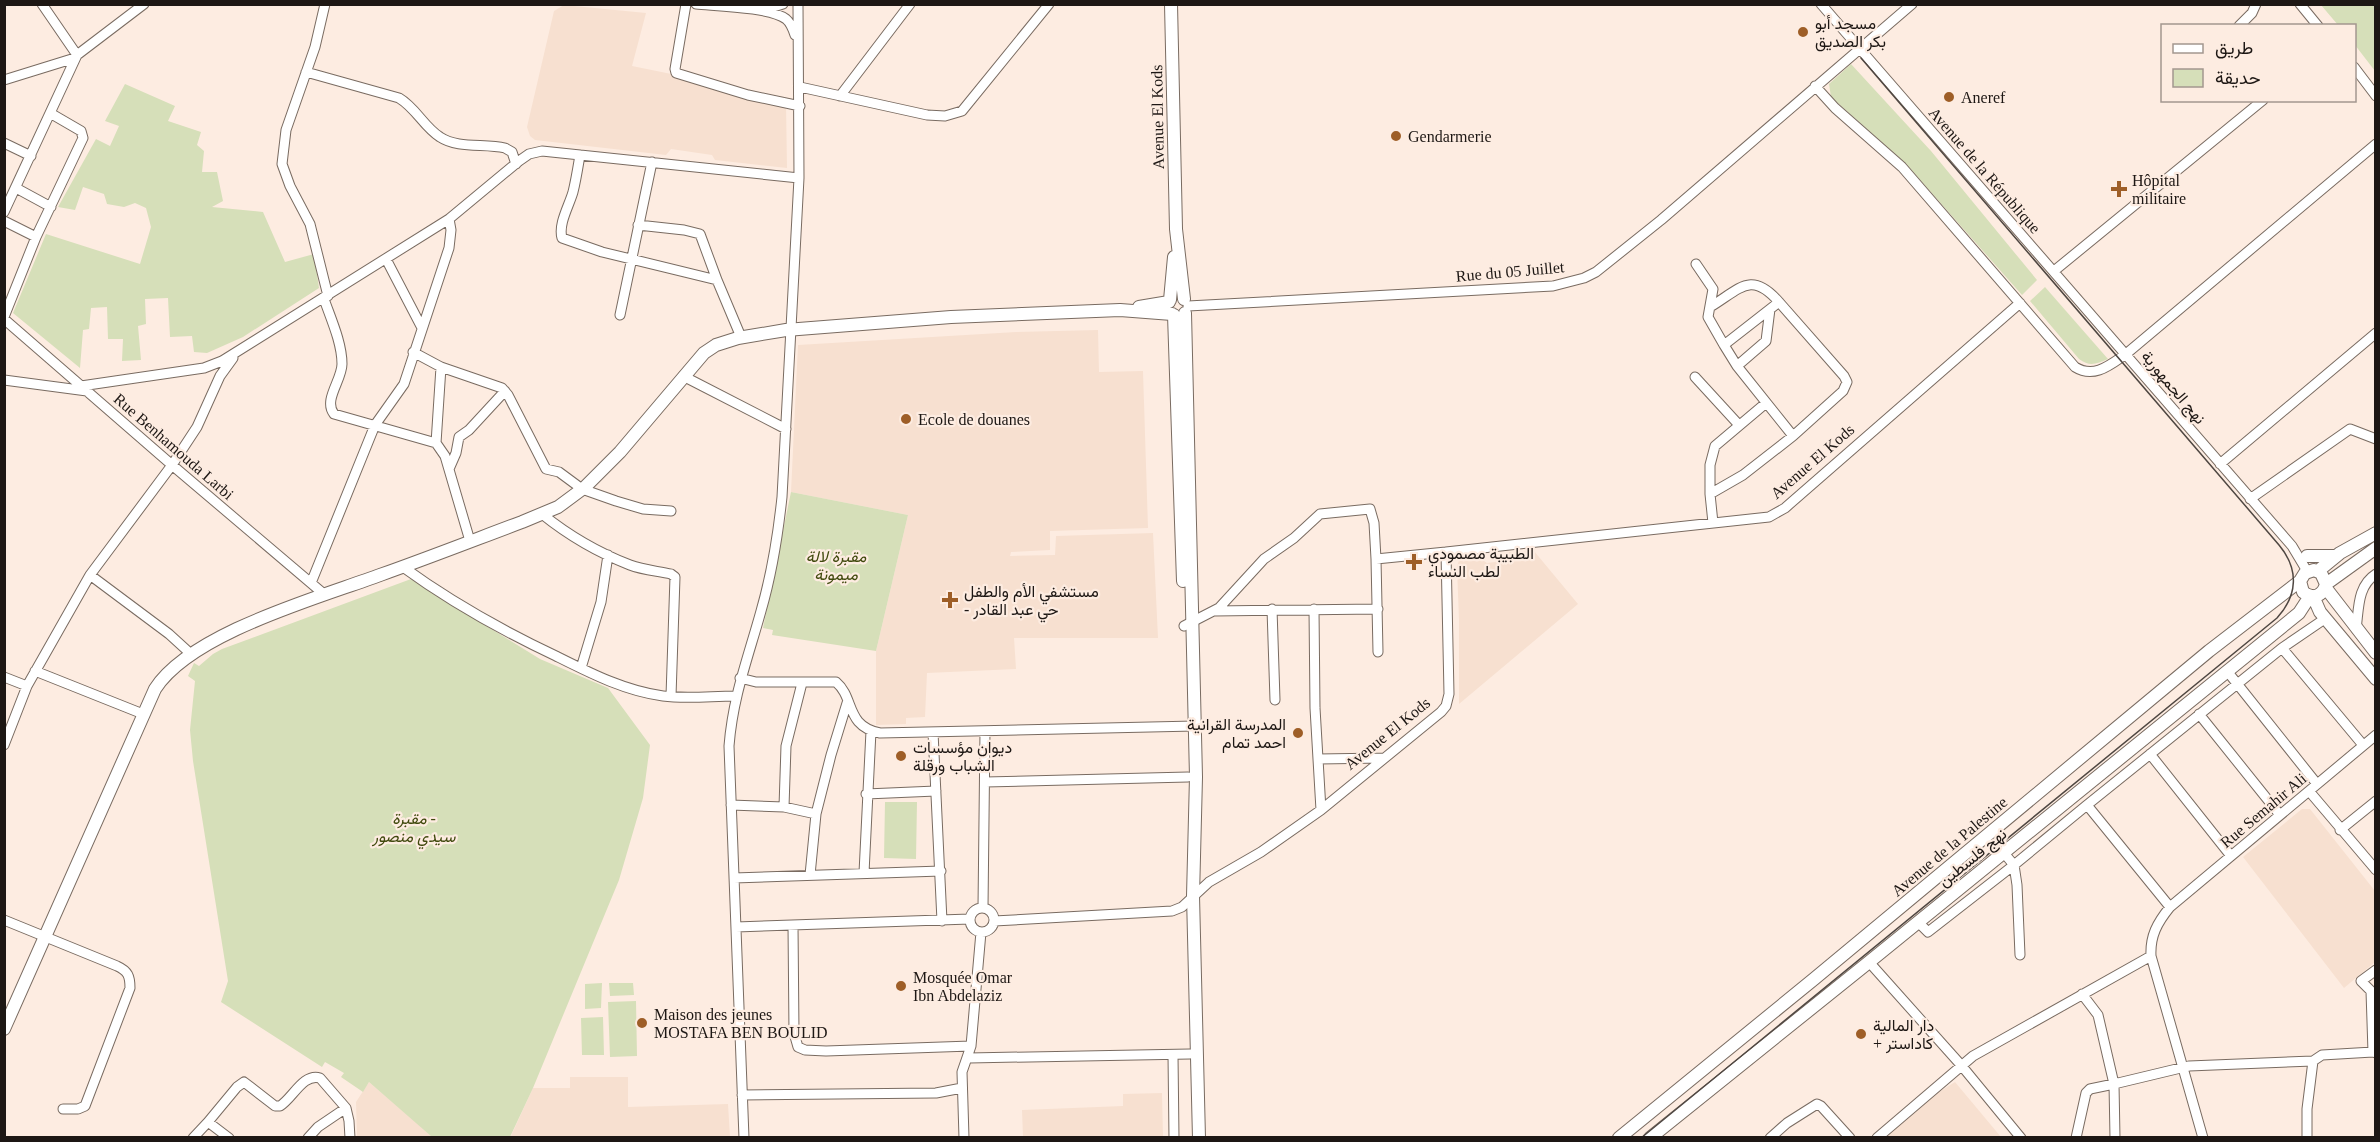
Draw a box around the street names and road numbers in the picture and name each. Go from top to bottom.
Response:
street label: Avenue El Kods [1148,65,1167,169]
street label: Avenue de la République [1925,104,2044,237]
street label: Rue du 05 Juillet [1455,258,1566,285]
street label: نهج الجمهورية [2136,347,2209,429]
street label: Rue Benhamouda Larbi [110,390,237,503]
street label: Avenue El Kods [1767,421,1857,502]
street label: Avenue El Kods [1341,694,1433,773]
street label: Rue Semahir Ali [2217,769,2310,851]
street label: Avenue de la Palestine [1888,793,2010,899]
street label: نهج فلسطين [1935,825,2011,892]

